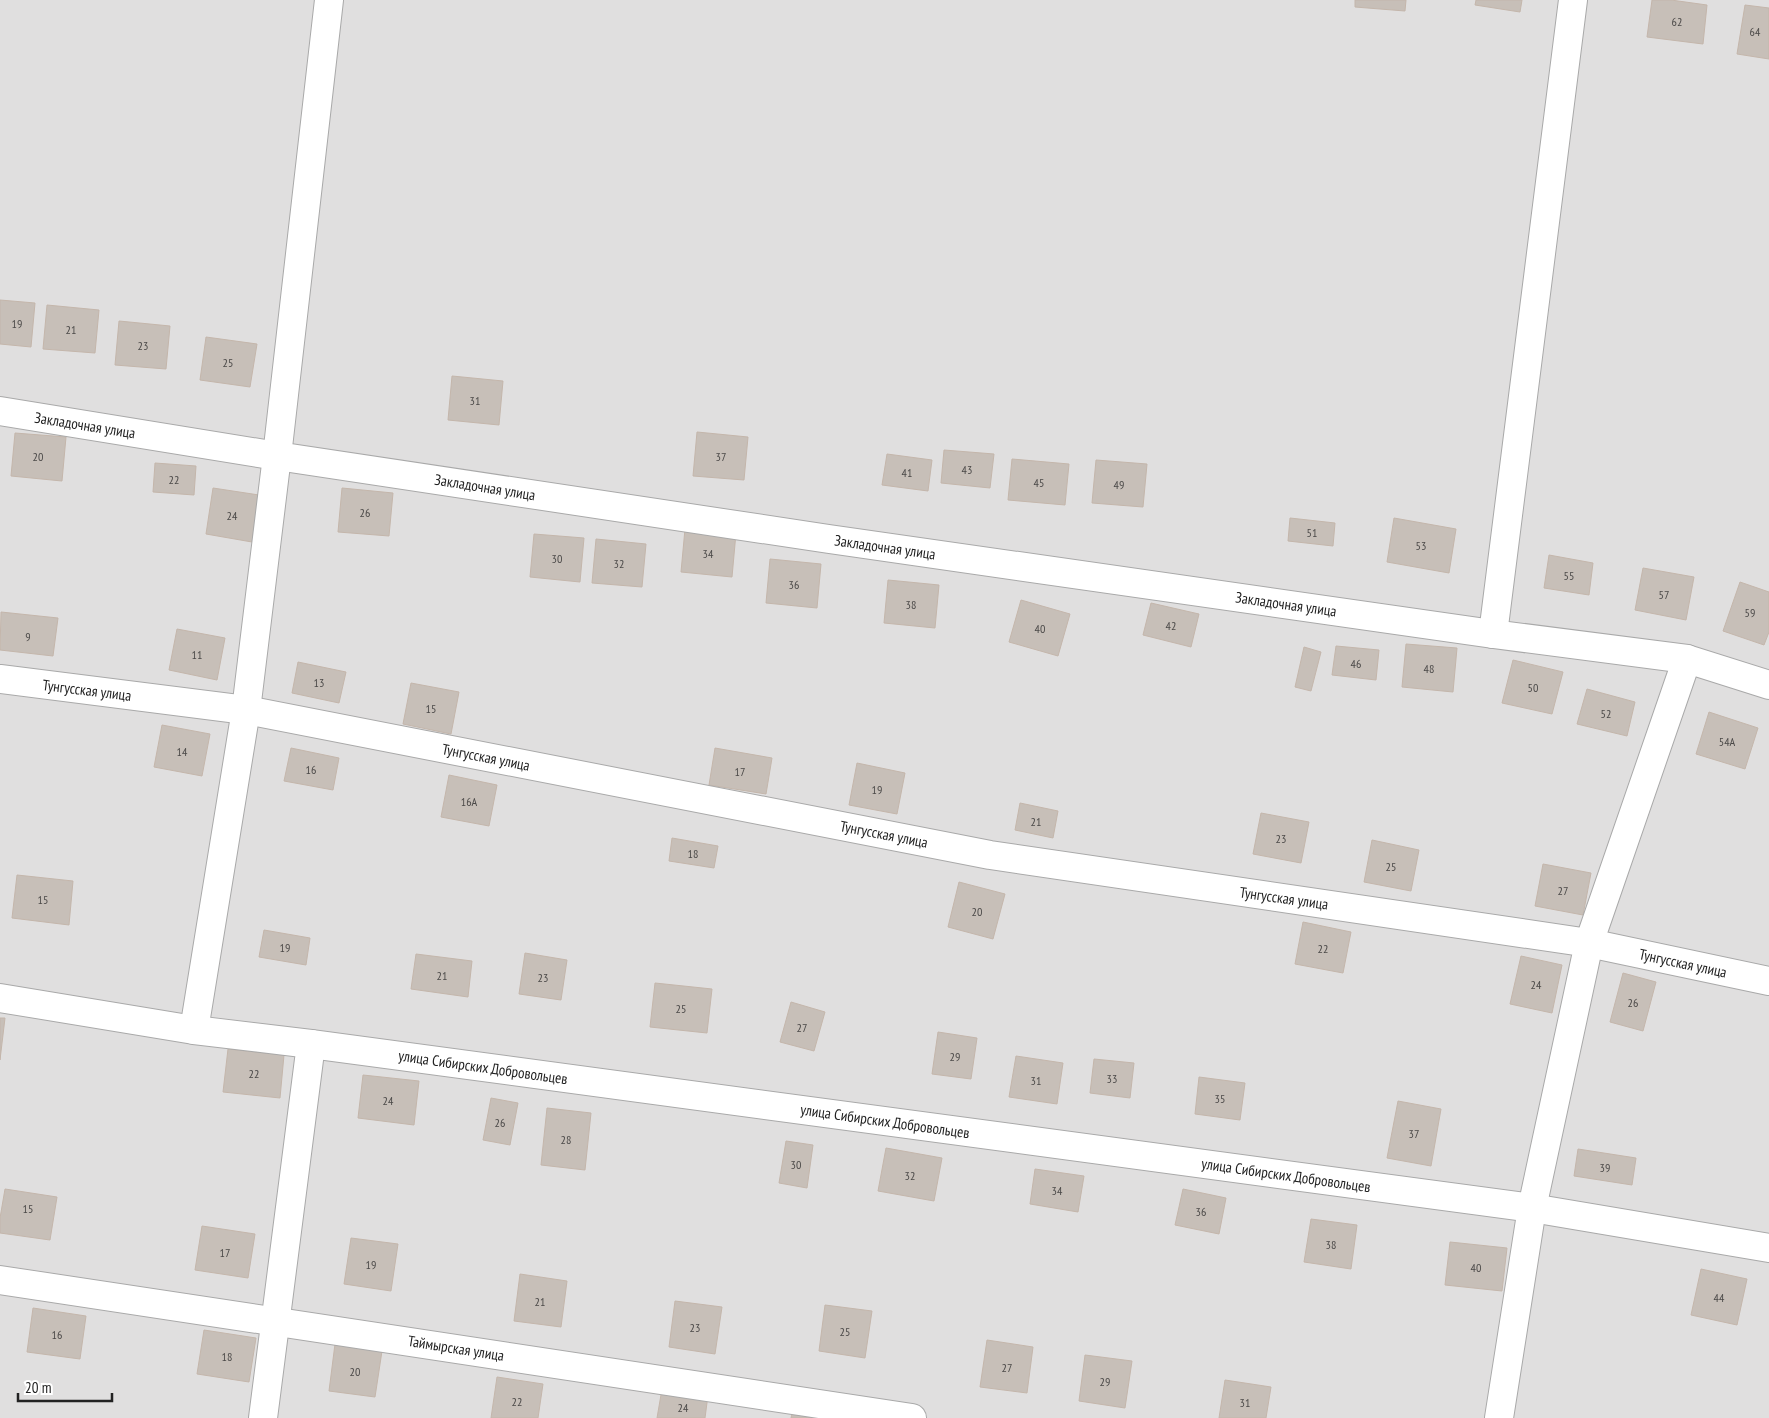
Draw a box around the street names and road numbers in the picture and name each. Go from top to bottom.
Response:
street label: Закладочная улица [33,408,137,442]
street label: Закладочная улица [433,470,537,504]
street label: Закладочная улица [833,531,937,563]
street label: Закладочная улица [1234,588,1338,620]
street label: Тунгусская улица [42,675,132,705]
street label: Тунгусская улица [440,739,532,775]
street label: Тунгусская улица [838,816,930,852]
street label: Тунгусская улица [1238,882,1330,914]
street label: Тунгусская улица [1637,944,1729,982]
street label: улица Сибирских Добровольцев [397,1046,569,1088]
street label: улица Сибирских Добровольцев [799,1100,971,1142]
street label: улица Сибирских Добровольцев [1200,1154,1372,1196]
street label: Таймырская улица [407,1331,505,1365]

